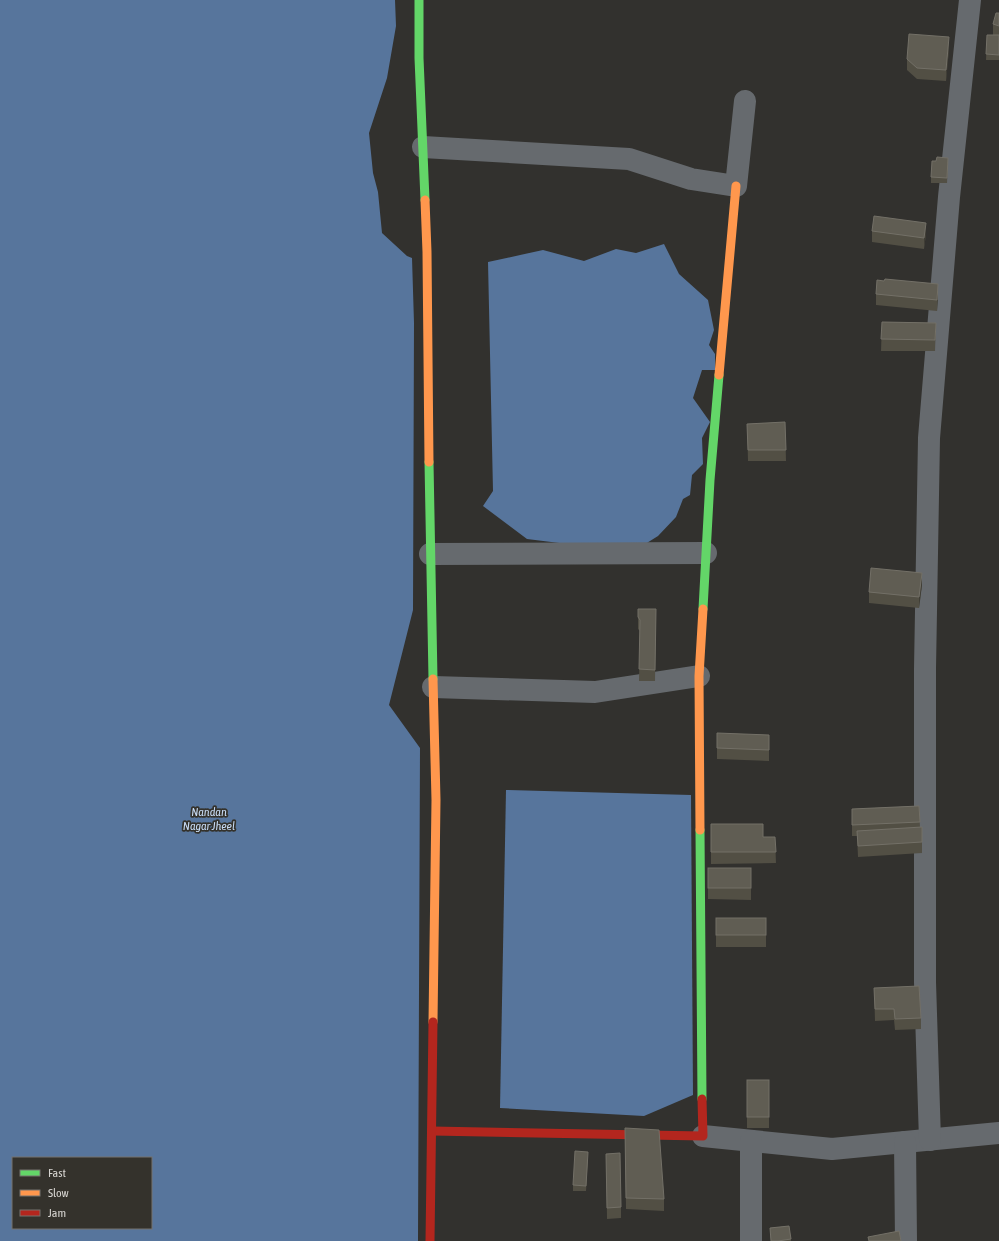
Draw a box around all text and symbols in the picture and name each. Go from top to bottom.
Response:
water label: Nandan Nagar Jheel [183,805,235,833]
legend [12,1157,152,1229]
text: Fast [48,1166,66,1180]
text: Slow [48,1186,69,1200]
text: Jam [48,1206,66,1220]

